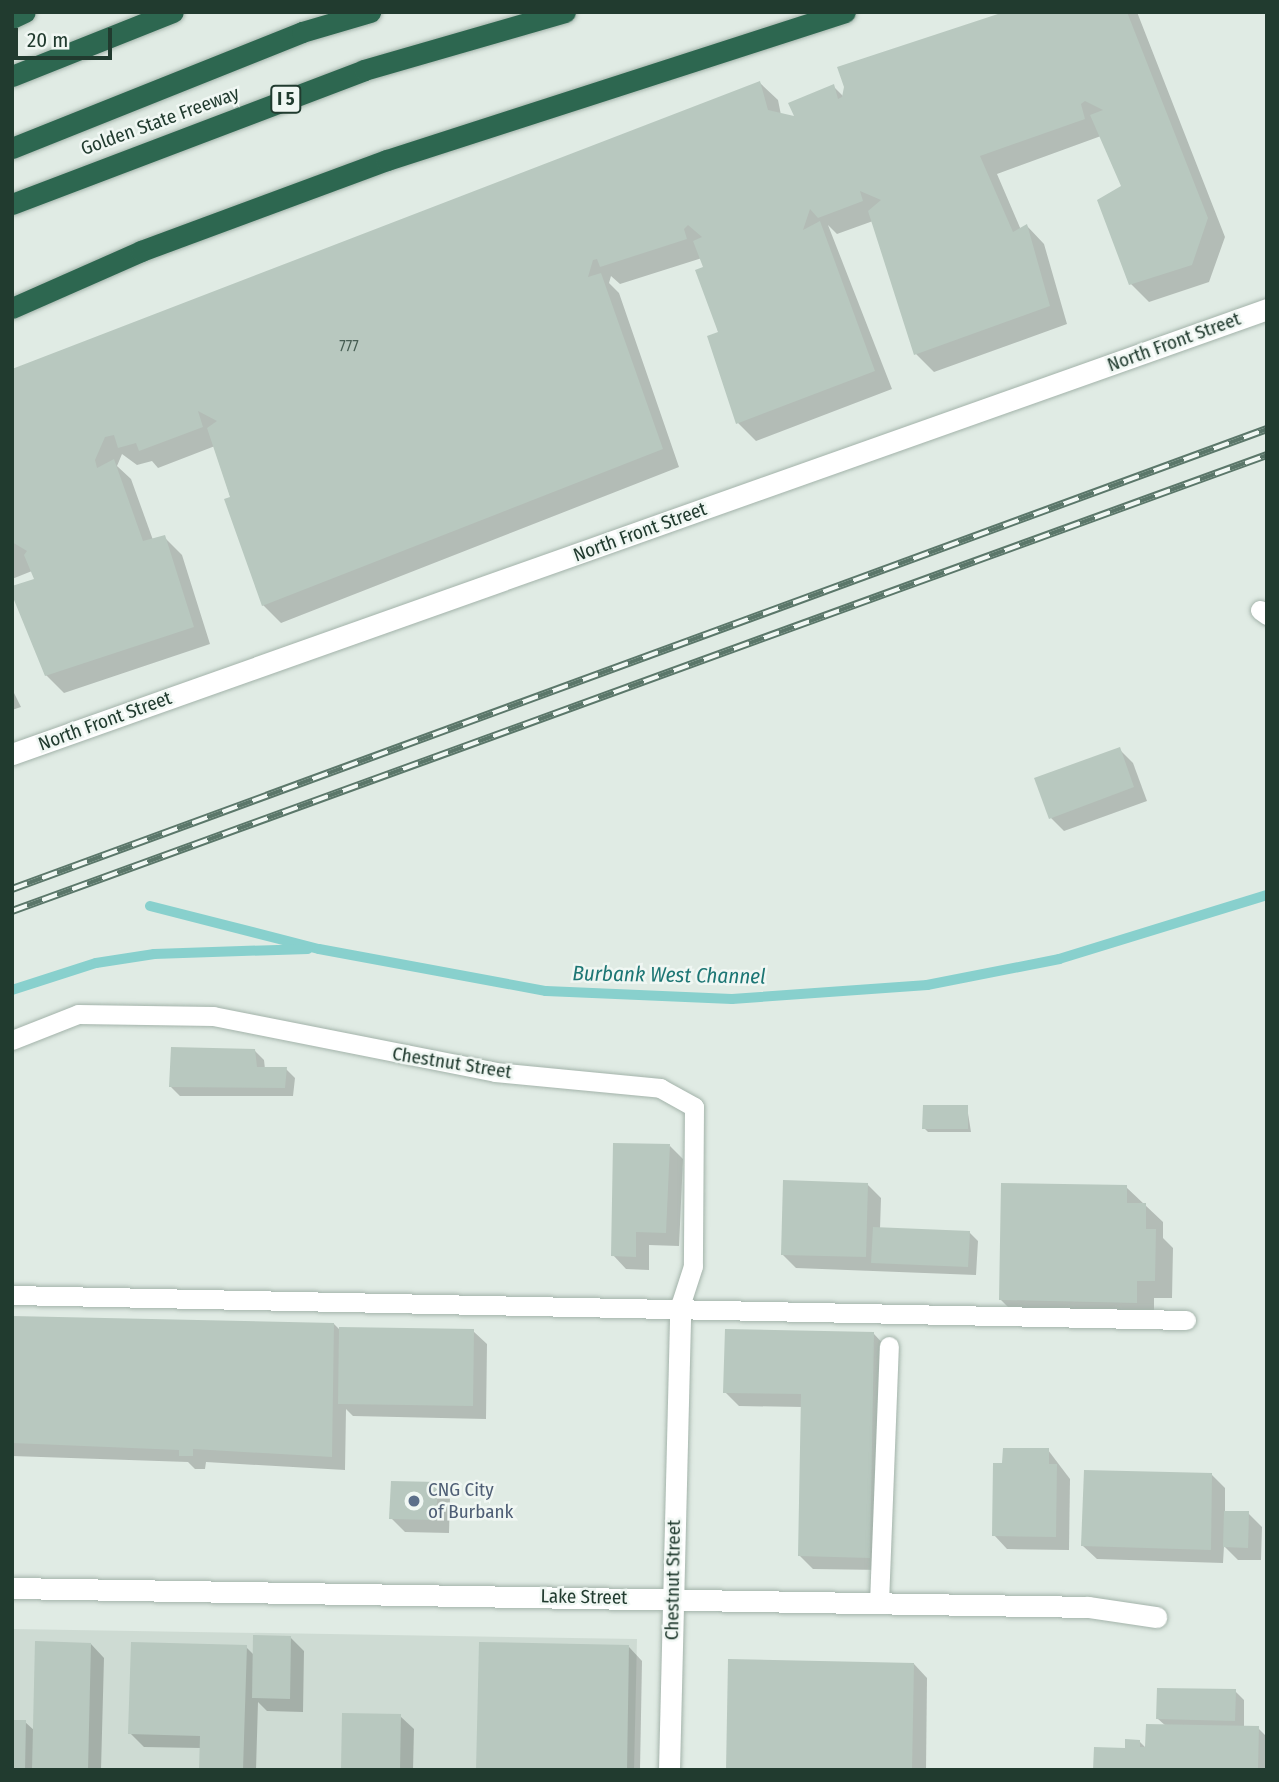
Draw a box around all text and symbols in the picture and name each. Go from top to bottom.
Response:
scale bar [18,14,116,58]
text: 20 m [27,27,68,53]
street label: Golden State Freeway [78,82,242,160]
road number: I 5 [270,84,302,114]
street label: North Front Street [1104,307,1244,377]
house number: 777 [339,336,359,356]
street label: North Front Street [570,497,710,567]
street label: North Front Street [35,686,175,756]
water label: Burbank West Channel [572,961,766,989]
street label: Chestnut Street [391,1042,513,1084]
place label: CNG City of Burbank [428,1479,513,1523]
marker: CNG City of Burbank [406,1493,422,1509]
street label: Chestnut Street [661,1520,685,1640]
street label: Lake Street [540,1585,628,1609]

